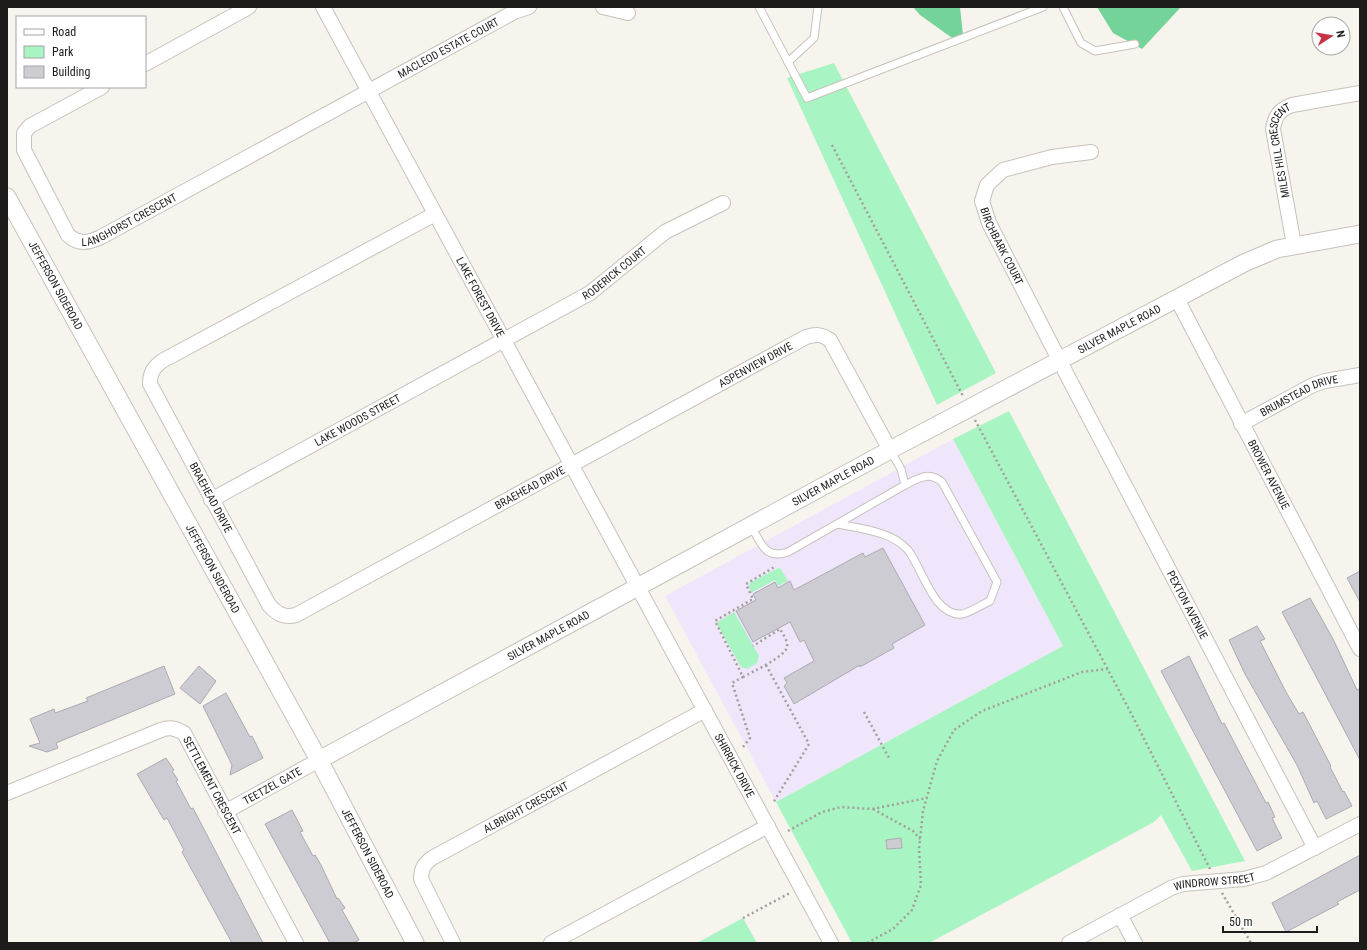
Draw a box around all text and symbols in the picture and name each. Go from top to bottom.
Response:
street label: MACLEOD ESTATE COURT [395,15,501,81]
legend [16,16,146,88]
north arrow [1311,16,1351,56]
text: Road [52,25,76,39]
text: N [1333,29,1347,39]
text: Park [52,45,74,59]
text: Building [52,65,90,79]
street label: MILES HILL CRESCENT [1266,100,1293,199]
street label: LANGHORST CRESCENT [81,190,179,249]
street label: BIRCHBARK COURT [978,206,1026,287]
street label: JEFFERSON SIDEROAD [26,239,86,332]
street label: RODERICK COURT [580,244,649,302]
street label: LAKE FOREST DRIVE [453,255,508,340]
street label: SILVER MAPLE ROAD [1076,302,1163,356]
street label: ASPENVIEW DRIVE [716,339,795,390]
street label: BRUMSTEAD DRIVE [1258,372,1339,419]
street label: LAKE WOODS STREET [312,391,403,449]
street label: BROWER AVENUE [1245,437,1293,512]
street label: SILVER MAPLE ROAD [790,453,877,509]
street label: BRAEHEAD DRIVE [187,460,235,535]
street label: BRAEHEAD DRIVE [493,463,567,512]
street label: JEFFERSON SIDEROAD [183,522,243,615]
street label: PEXTON AVENUE [1164,568,1211,642]
street label: SILVER MAPLE ROAD [505,608,592,663]
street label: SHIRRICK DRIVE [712,731,758,800]
street label: SETTLEMENT CRESCENT [181,734,244,837]
street label: TEETZEL GATE [241,764,304,807]
street label: ALBRIGHT CRESCENT [481,779,571,835]
street label: JEFFERSON SIDEROAD [339,806,397,900]
street label: WINDROW STREET [1172,870,1257,893]
scale bar [1223,908,1317,934]
text: 50 m [1229,915,1253,929]

